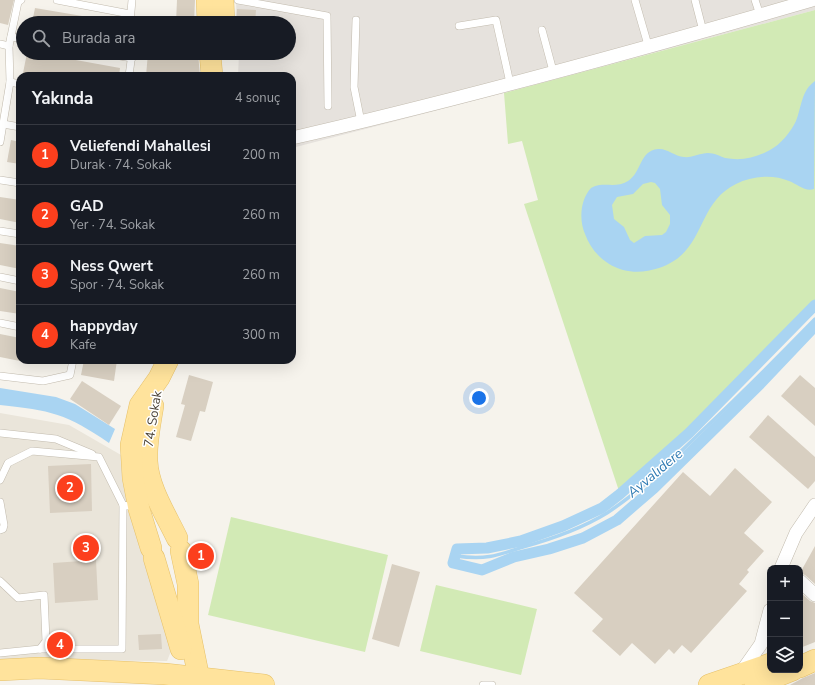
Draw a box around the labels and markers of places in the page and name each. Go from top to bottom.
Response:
pin: 2 [57,473,83,503]
pin: 3 [73,533,99,563]
pin: 1 [188,541,214,571]
pin: 4 [47,630,73,660]

